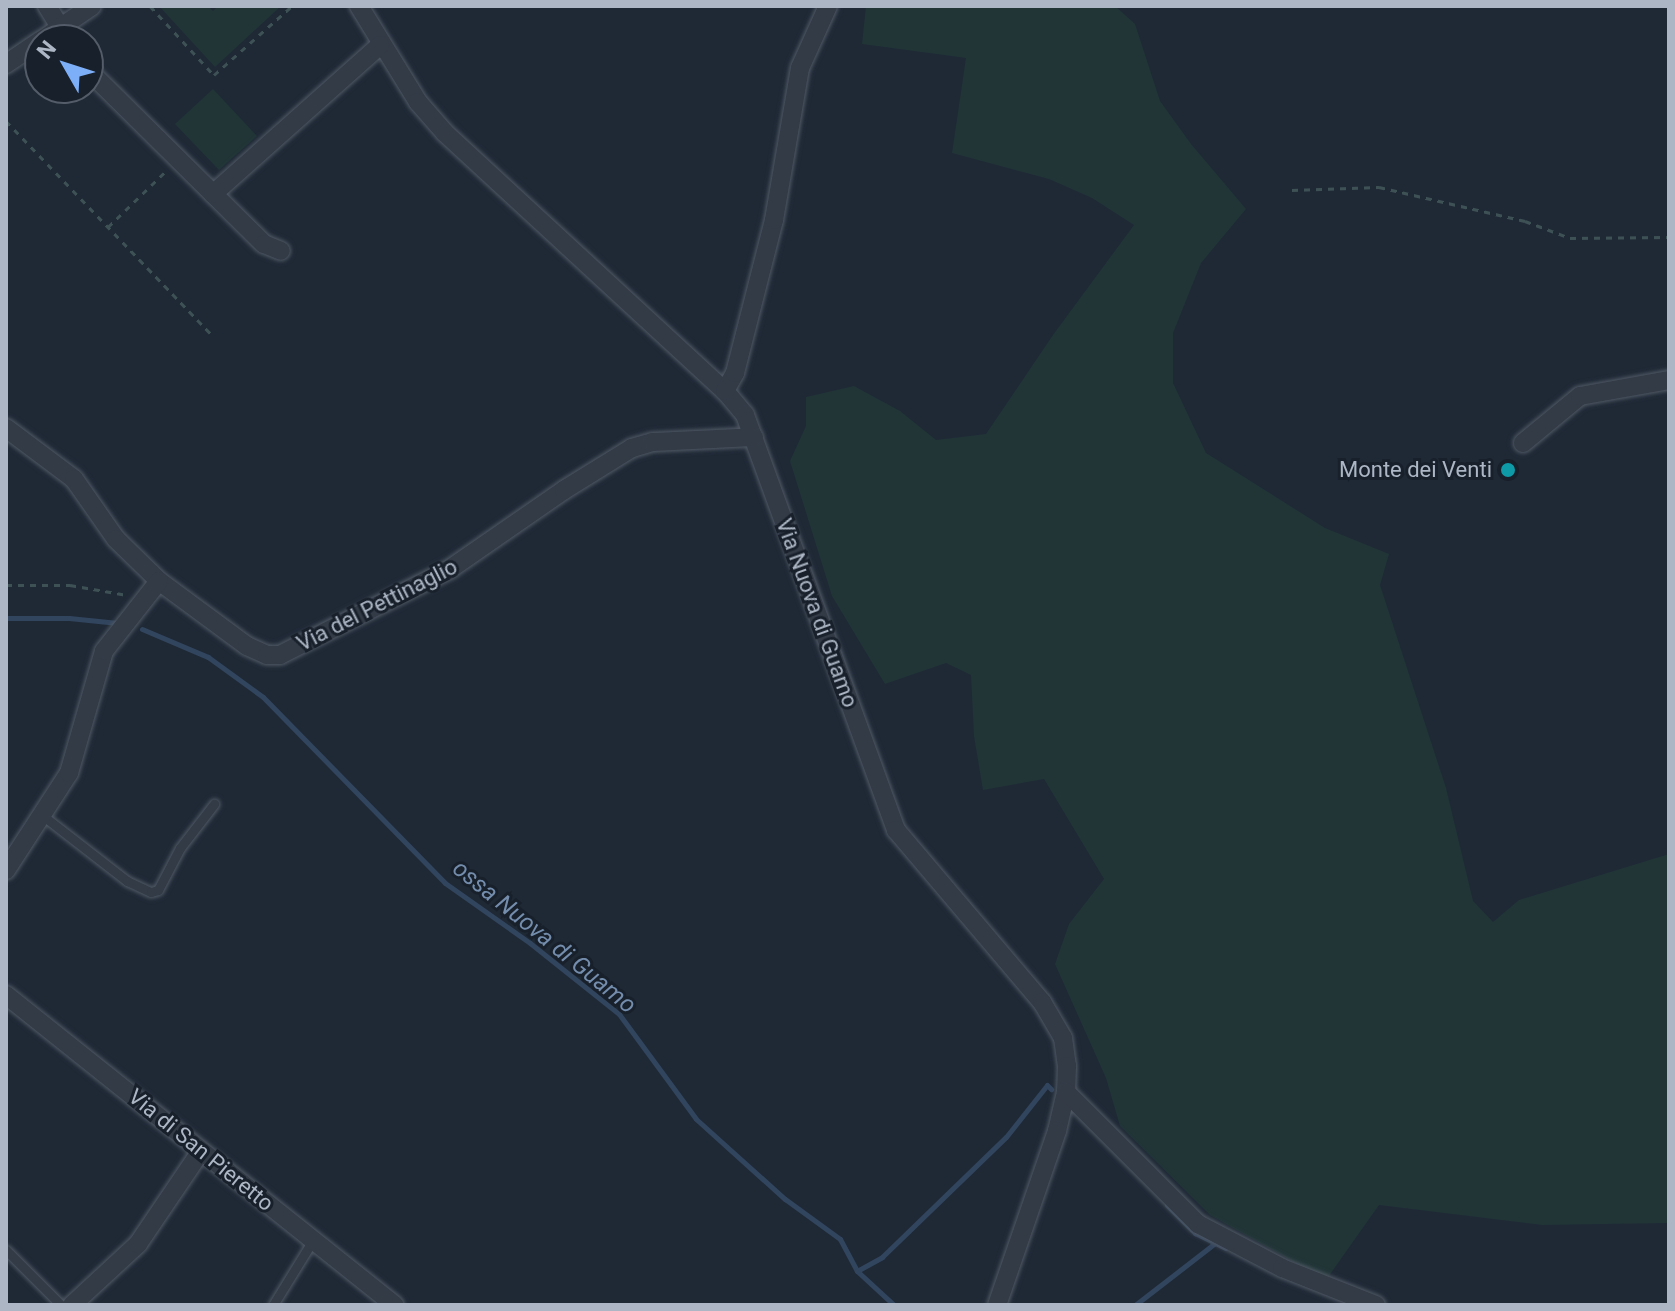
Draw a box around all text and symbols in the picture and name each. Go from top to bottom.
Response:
north arrow [24,24,104,104]
text: N [32,36,61,64]
place label: Monte dei Venti [1339,457,1492,483]
marker: Monte dei Venti [1499,461,1517,479]
street label: Via Nuova di Guamo [771,515,863,711]
street label: Via del Pettinaglio [292,553,462,657]
water label: ossa Nuova di Guamo [446,854,642,1020]
street label: Via di San Pieretto [123,1083,279,1217]

